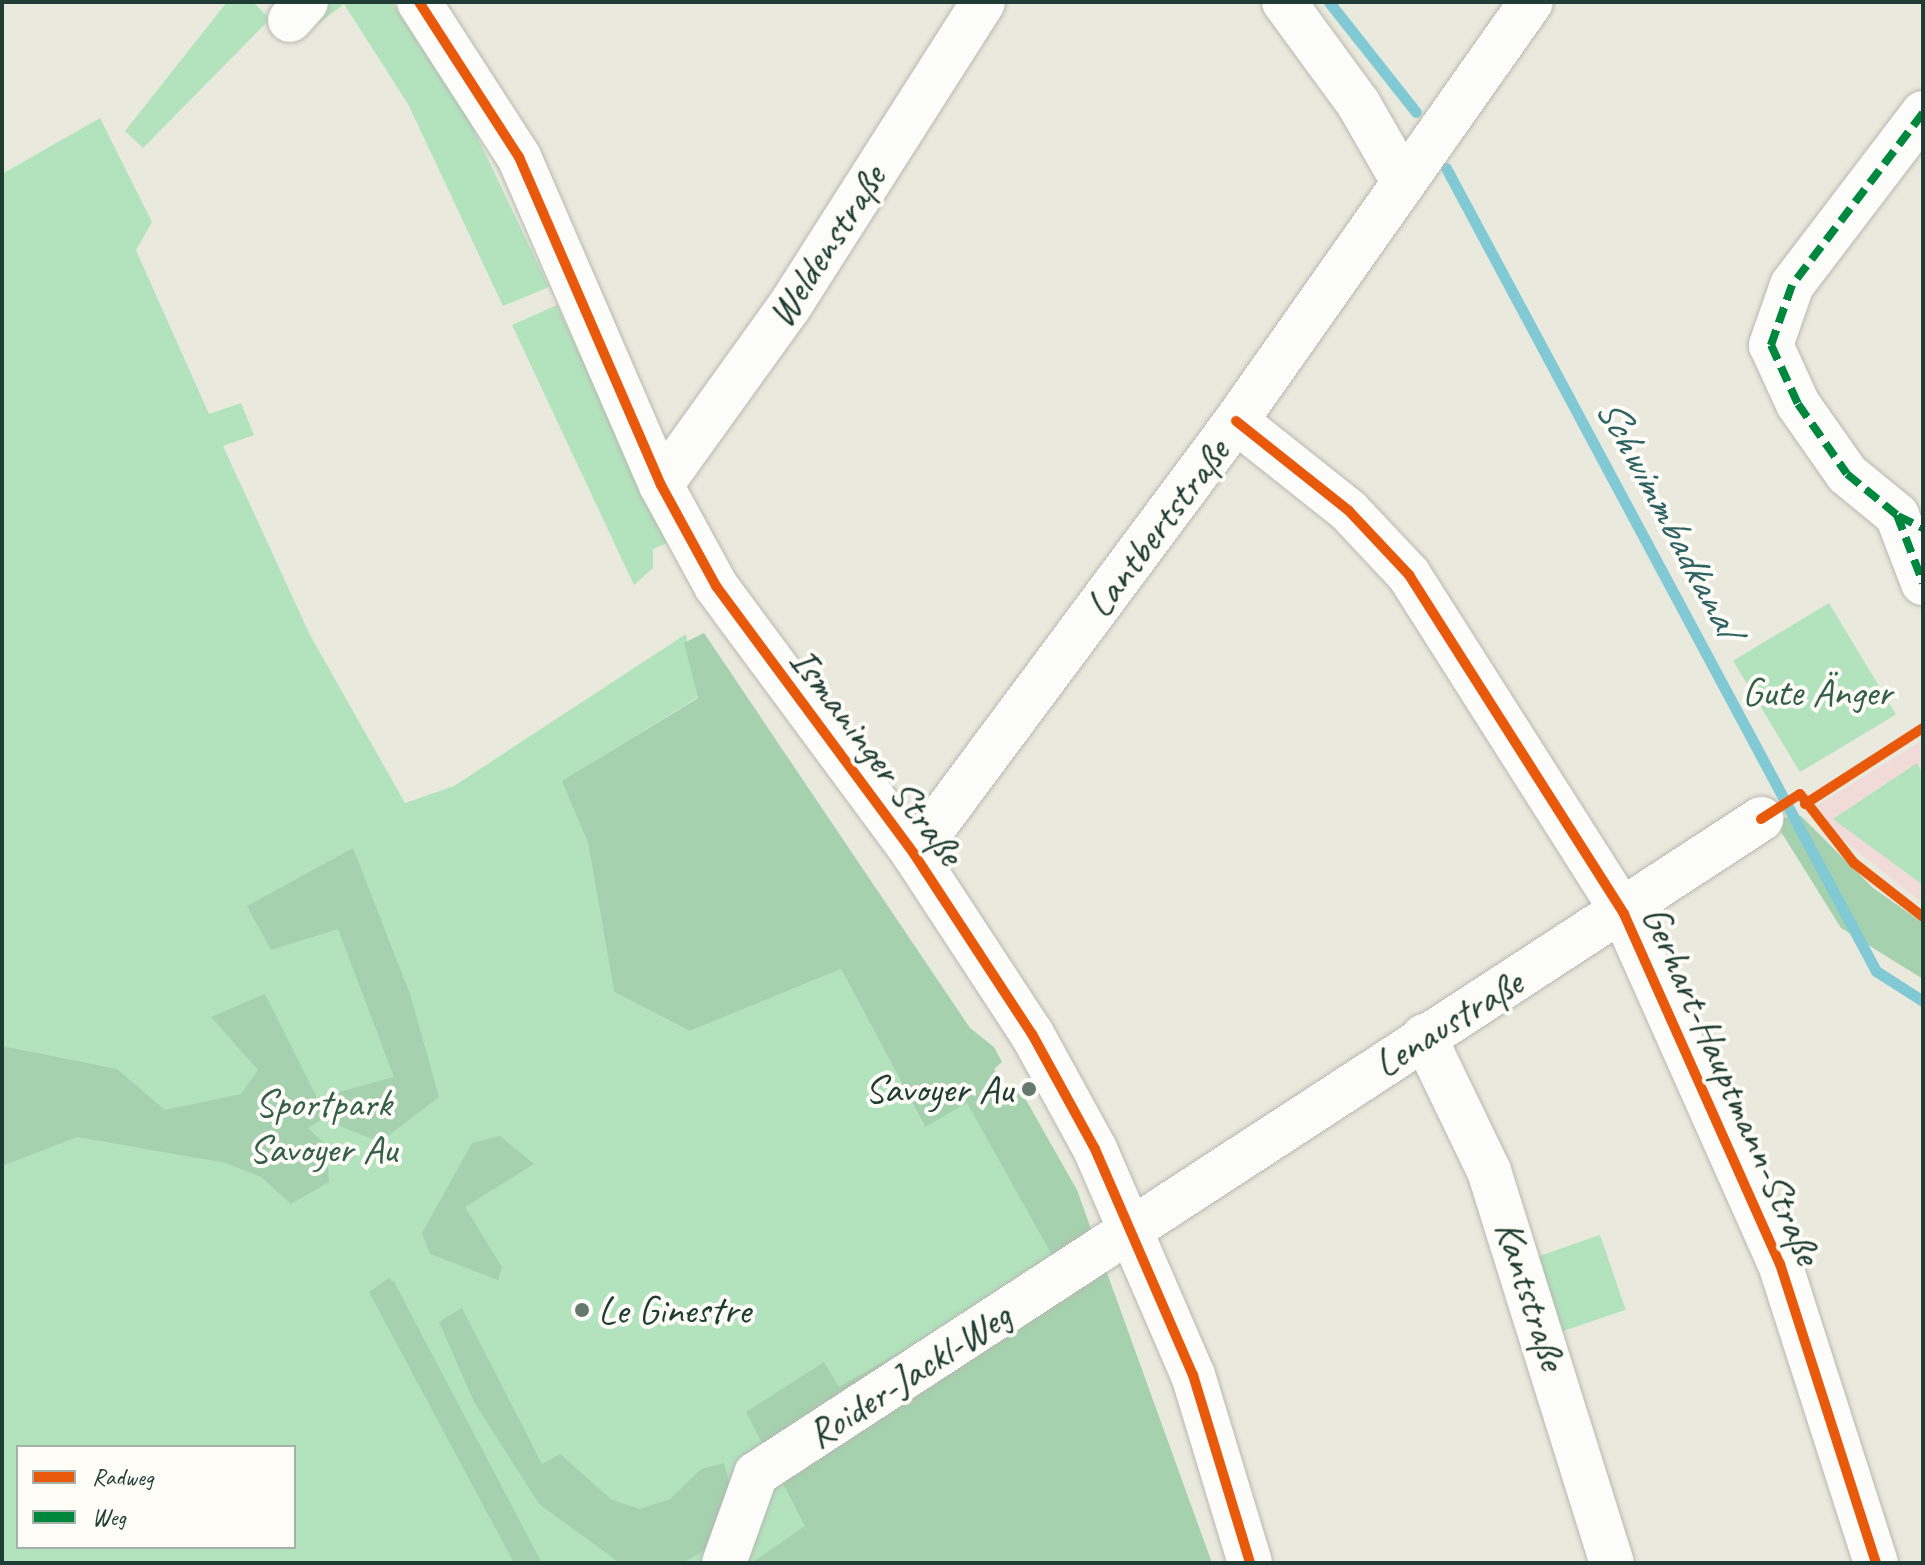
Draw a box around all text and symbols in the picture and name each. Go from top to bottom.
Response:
street label: Weldenstraße [756,156,896,336]
water label: Schwimmbadkanal [1585,389,1751,643]
street label: Lantbertstraße [1075,430,1239,626]
street label: Ismaninger Straße [780,638,974,874]
park label: Gute Änger [1742,668,1892,716]
street label: Gerhart-Hauptmann-Straße [1631,898,1833,1272]
street label: Lenaustraße [1365,959,1531,1087]
place label: Savoyer Au [865,1065,1013,1113]
park label: Sportpark Savoyer Au [249,1079,397,1173]
marker: Savoyer Au [1020,1080,1038,1098]
street label: Kantstraße [1484,1215,1578,1375]
place label: Le Ginestre [598,1286,750,1334]
street label: Roider-Jackl-Weg [798,1291,1020,1459]
marker: Le Ginestre [573,1301,591,1319]
legend [16,1445,296,1549]
text: Radweg [92,1462,153,1492]
text: Weg [92,1502,126,1532]

